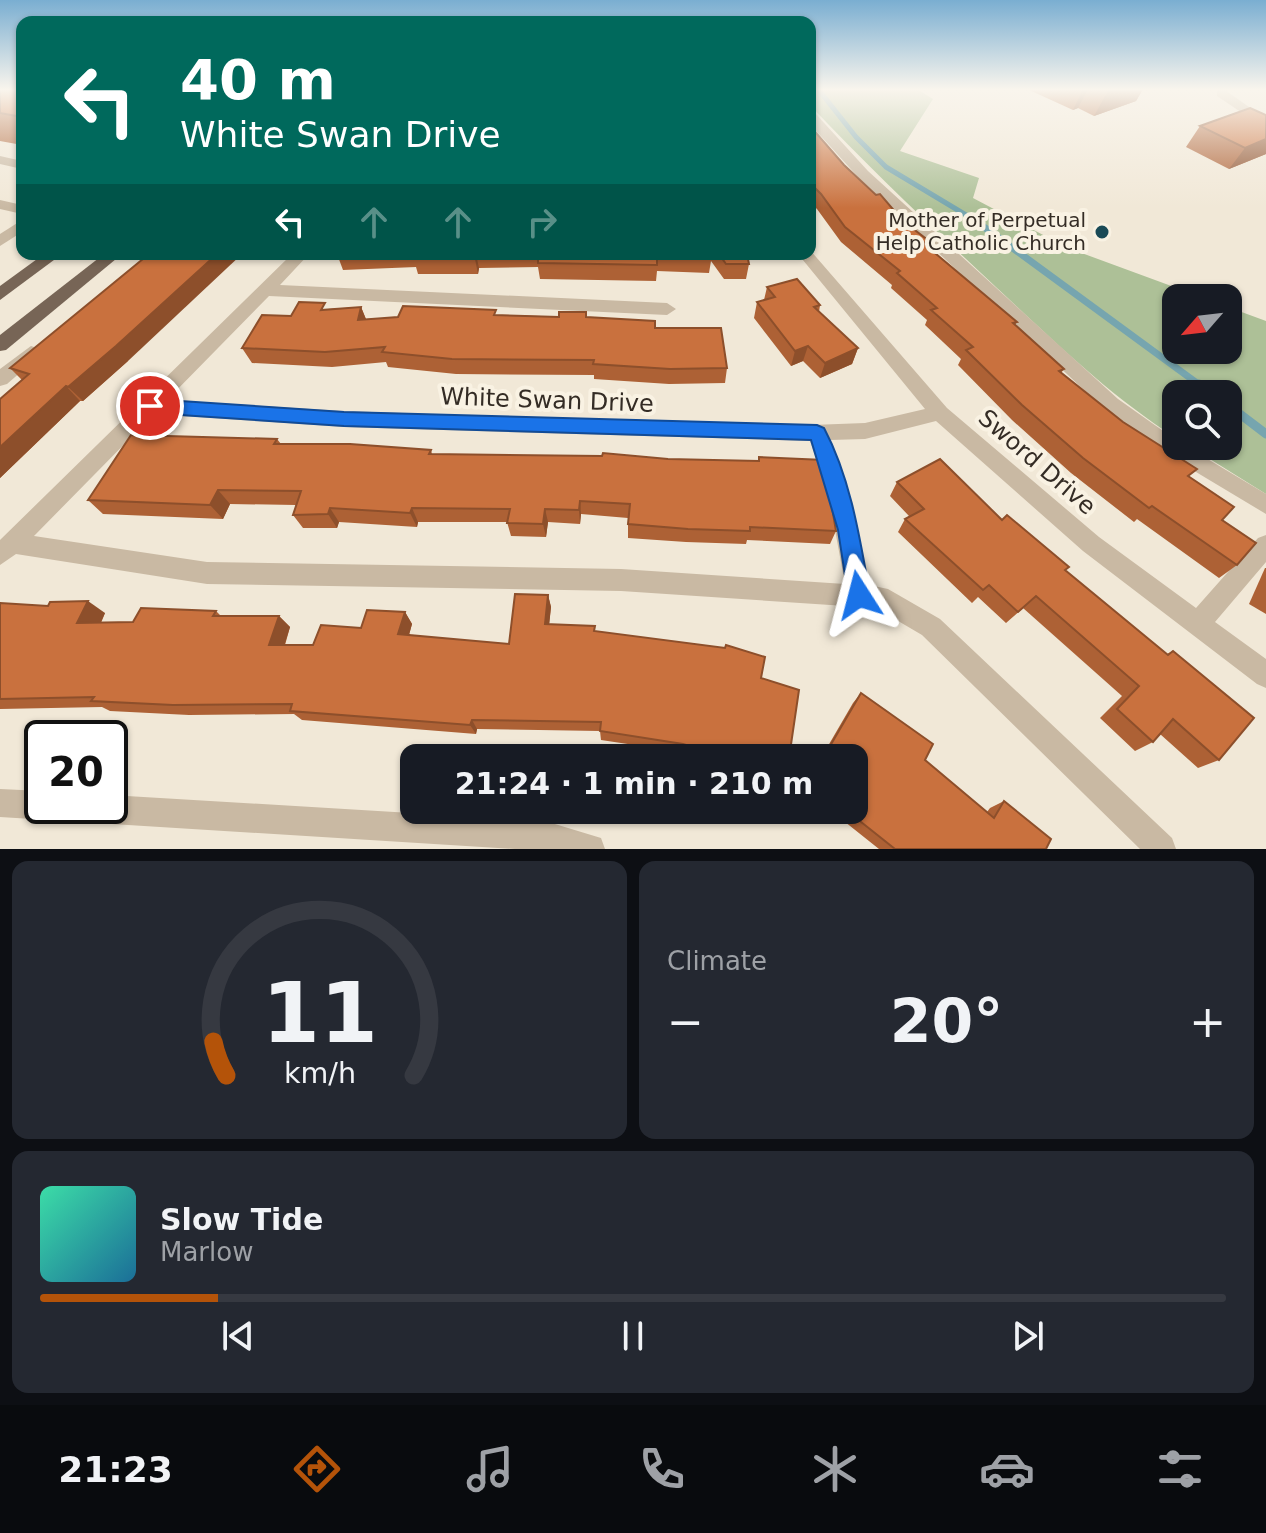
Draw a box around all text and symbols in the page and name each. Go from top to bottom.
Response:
text: 40 m [180,47,336,112]
icon: left [48,48,152,152]
text: White Swan Drive [180,114,501,155]
icon: left [268,200,312,244]
icon: ahead [352,200,396,244]
icon: ahead [436,200,480,244]
icon: right [520,200,564,244]
place label: Mother of Perpetual Help Catholic Church [876,208,1086,255]
marker: Mother of Perpetual Help Catholic Church [1093,223,1111,241]
north arrow [1162,284,1242,364]
map controls [1162,284,1242,460]
pin [116,372,184,440]
button: search [1162,380,1242,460]
street label: White Swan Drive [440,382,654,418]
icon: arrive [128,384,172,428]
street label: Sword Drive [973,404,1101,520]
position arrow [817,553,901,637]
speed limit sign: 20 [24,720,128,824]
text: 21:24 · 1 min · 210 m [455,766,813,801]
text: Climate [667,946,767,976]
text: 11 [262,965,377,1062]
text: 20° [890,986,1003,1056]
text: − [667,996,704,1047]
text: + [1189,996,1226,1047]
text: km/h [283,1056,356,1090]
text: Slow Tide [160,1202,323,1237]
text: Marlow [160,1237,253,1267]
icon: previous [216,1314,260,1358]
icon: pause [611,1314,655,1358]
icon: next [1006,1314,1050,1358]
icon: directions [289,1441,345,1497]
icon: music [462,1441,518,1497]
icon: phone [634,1441,690,1497]
icon: climate [807,1441,863,1497]
icon: car [979,1441,1035,1497]
icon: filters [1152,1441,1208,1497]
text: 21:23 [58,1449,173,1490]

